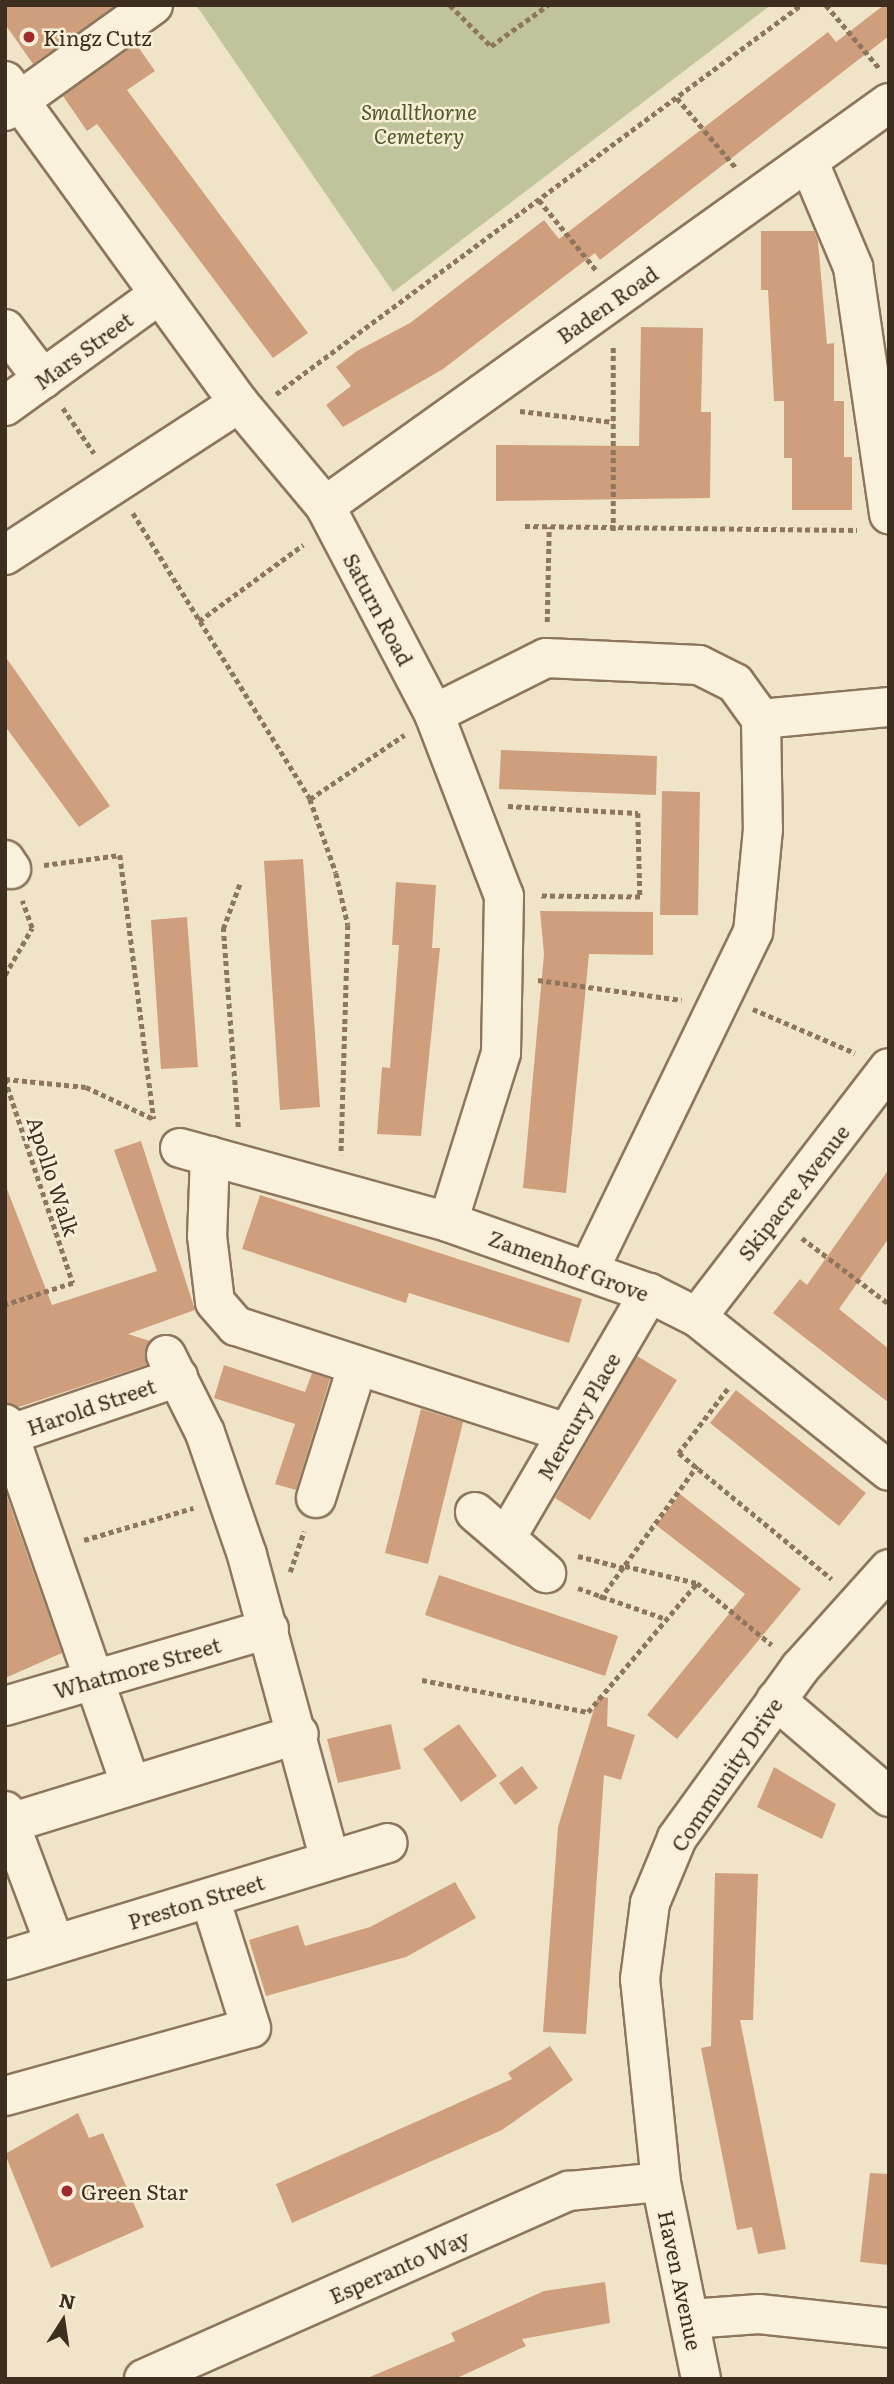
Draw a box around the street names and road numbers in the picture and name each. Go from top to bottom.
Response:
street label: Baden Road [552,260,662,348]
street label: Mars Street [29,306,137,394]
street label: Saturn Road [339,549,419,669]
street label: Apollo Walk [23,1113,85,1239]
street label: Skipacre Avenue [732,1119,854,1265]
street label: Zamenhof Grove [486,1224,652,1306]
street label: Mercury Place [531,1348,625,1484]
street label: Harold Street [23,1372,159,1440]
street label: Whatmore Street [50,1631,224,1703]
street label: Community Drive [665,1692,787,1856]
street label: Preston Street [125,1868,267,1934]
street label: Haven Avenue [654,2208,708,2352]
street label: Esperanto Way [325,2224,473,2308]

